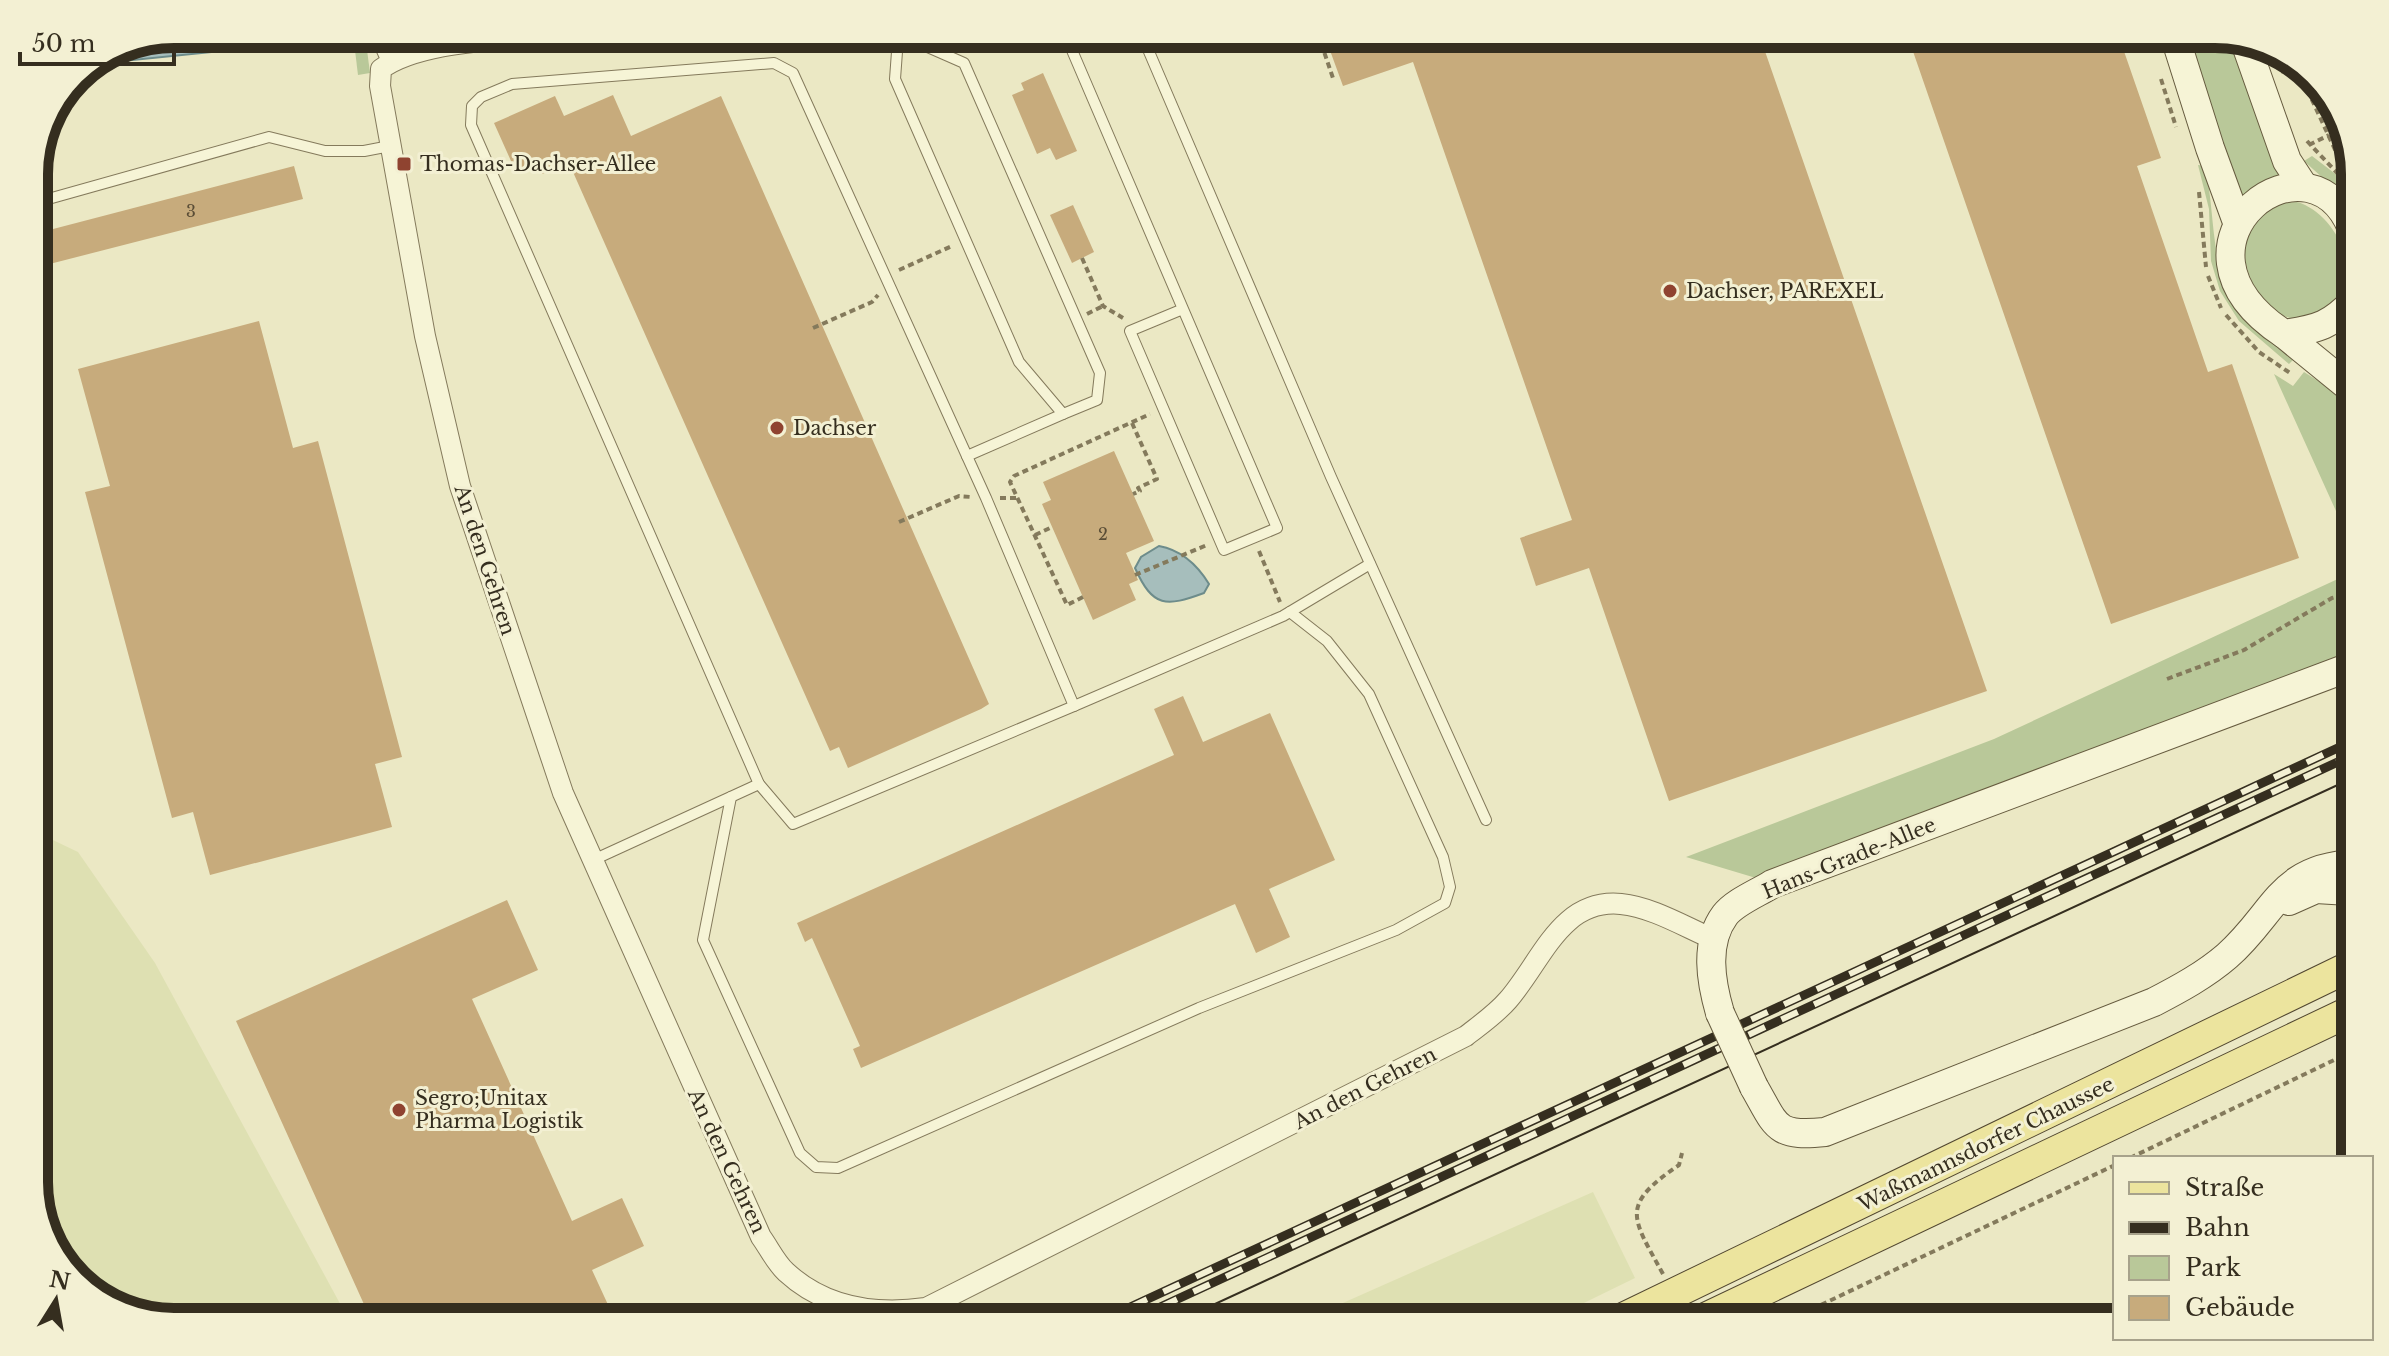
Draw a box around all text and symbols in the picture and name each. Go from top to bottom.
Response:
scale bar [20,16,174,66]
text: 50 m [32,29,96,58]
place label: Thomas-Dachser-Allee [420,152,656,176]
marker: Thomas-Dachser-Allee [395,155,413,173]
house number: 3 [186,201,196,221]
place label: Dachser, PAREXEL [1686,279,1884,303]
marker: Dachser, PAREXEL [1661,282,1679,300]
place label: Dachser [793,416,877,440]
marker: Dachser [768,419,786,437]
street label: An den Gehren [449,481,521,638]
house number: 2 [1098,524,1108,544]
street label: Hans-Grade-Allee [1759,812,1939,904]
street label: An den Gehren [1289,1042,1440,1135]
street label: Waßmannsdorfer Chaussee [1853,1072,2118,1217]
street label: An den Gehren [683,1084,771,1237]
place label: Segro;Unitax Pharma Logistik [415,1086,584,1133]
marker: Segro;Unitax Pharma Logistik [390,1101,408,1119]
legend [2113,1156,2373,1340]
text: Straße [2185,1173,2264,1202]
text: Bahn [2185,1213,2250,1242]
text: Park [2185,1253,2241,1282]
north arrow [16,1260,96,1340]
text: N [47,1266,73,1296]
text: Gebäude [2185,1293,2295,1322]

